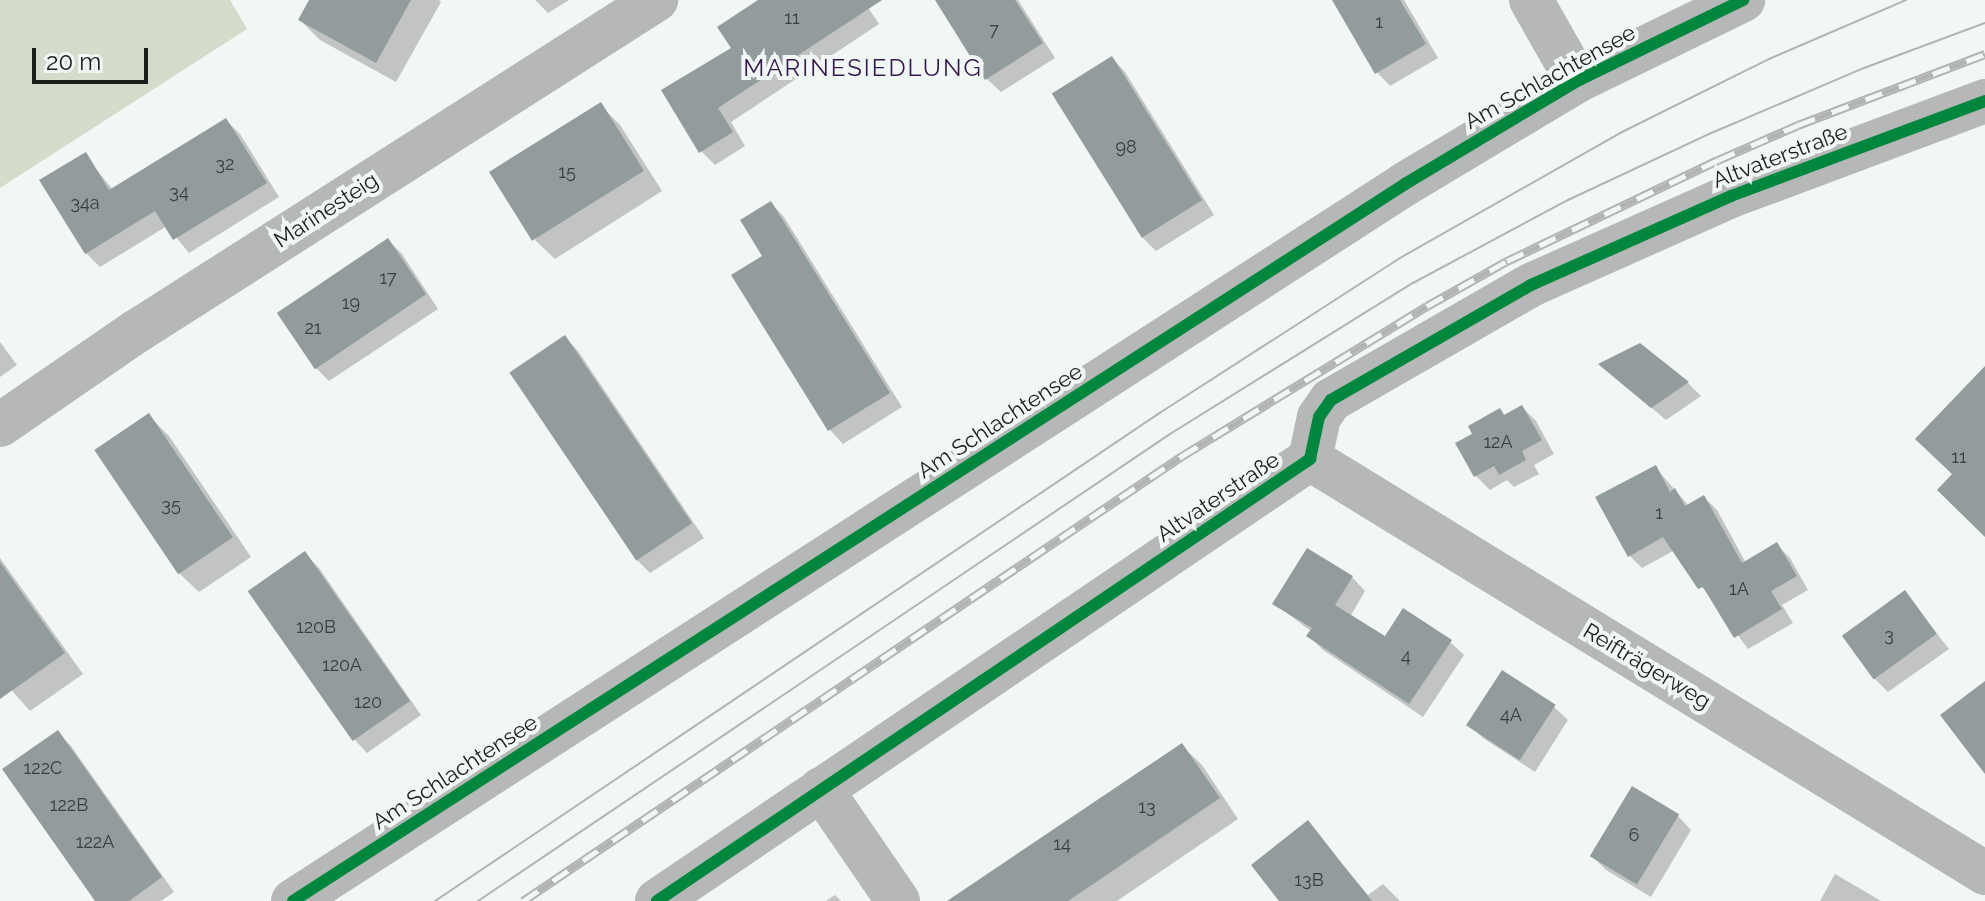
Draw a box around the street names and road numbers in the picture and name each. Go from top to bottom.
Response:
street label: Am Schlachtensee [1460,19,1640,135]
street label: Altvaterstraße [1709,118,1851,194]
street label: Marinesteig [269,167,383,253]
street label: Am Schlachtensee [913,358,1087,484]
street label: Altvaterstraße [1152,446,1284,548]
street label: Reifträgerweg [1578,618,1716,714]
street label: Am Schlachtensee [368,709,542,835]

